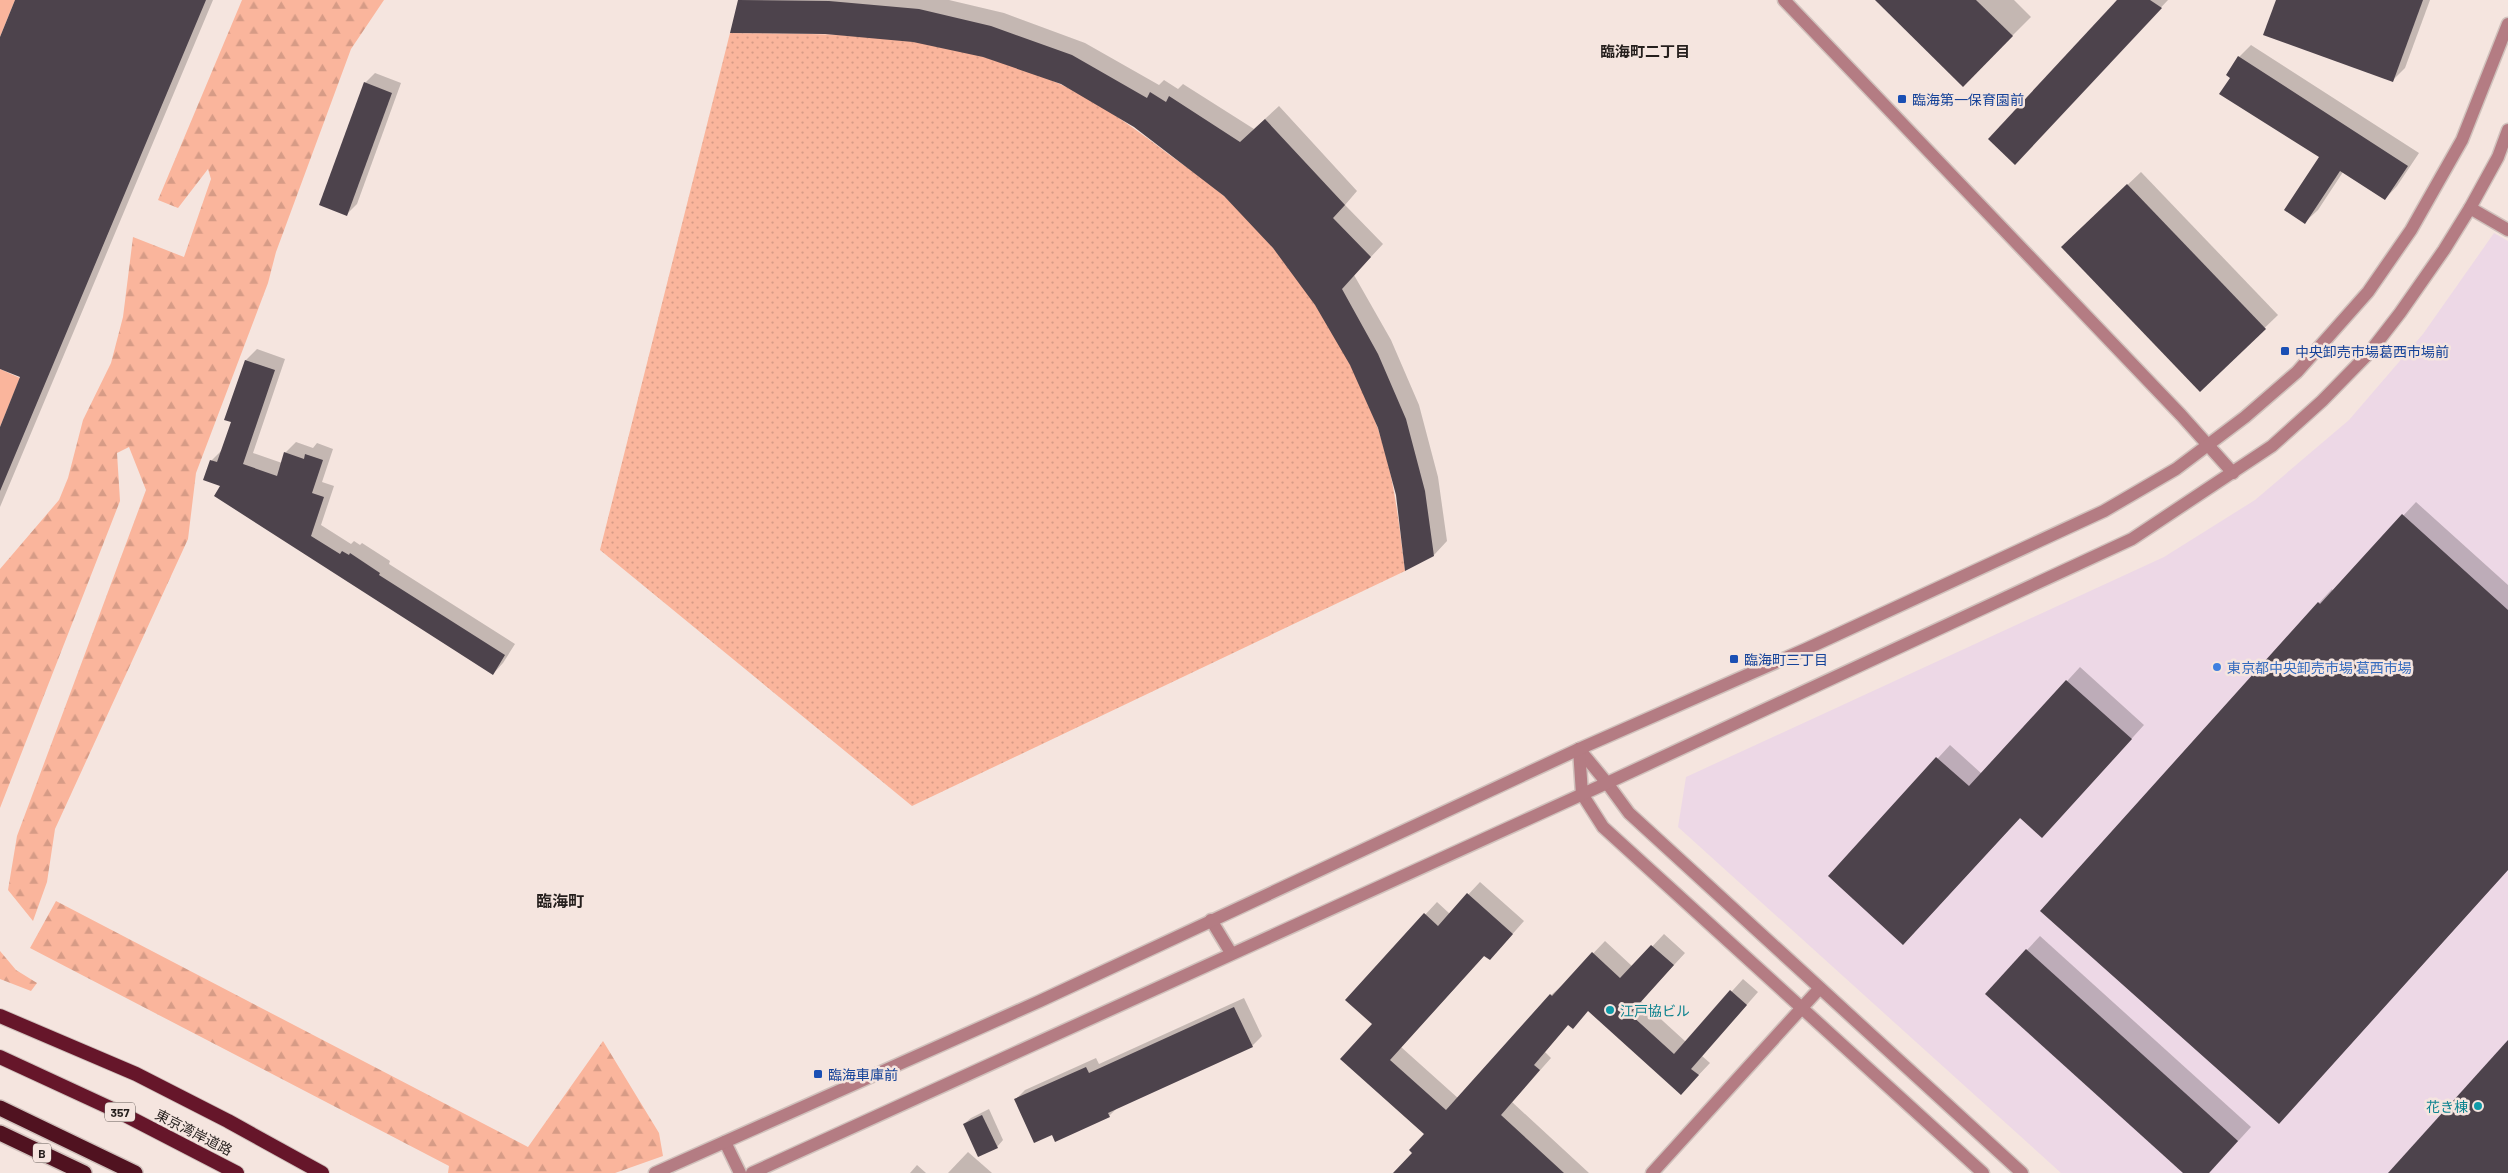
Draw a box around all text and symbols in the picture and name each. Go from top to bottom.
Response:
district label: 臨海町二丁目 [1600,42,1690,60]
place label: 臨海第一保育園前 [1912,91,2024,108]
marker: 臨海第一保育園前 [1896,93,1908,105]
place label: 中央卸売市場葛西市場前 [2295,343,2449,360]
marker: 中央卸売市場葛西市場前 [2279,345,2291,357]
place label: 臨海町三丁目 [1744,651,1828,668]
marker: 臨海町三丁目 [1728,653,1740,665]
place label: 東京都中央卸売市場 葛西市場 [2227,659,2412,676]
marker: 東京都中央卸売市場 葛西市場 [2211,661,2223,673]
district label: 臨海町 [536,891,584,910]
place label: 江戸協ビル [1620,1002,1690,1019]
marker: 江戸協ビル [1604,1004,1616,1016]
place label: 臨海車庫前 [828,1066,898,1083]
marker: 臨海車庫前 [812,1068,824,1080]
place label: 花き棟 [2426,1098,2468,1115]
marker: 花き棟 [2472,1100,2484,1112]
road number: 357 [105,1102,135,1122]
street label: 東京湾岸道路 [153,1105,235,1159]
road number: B [33,1144,51,1162]

